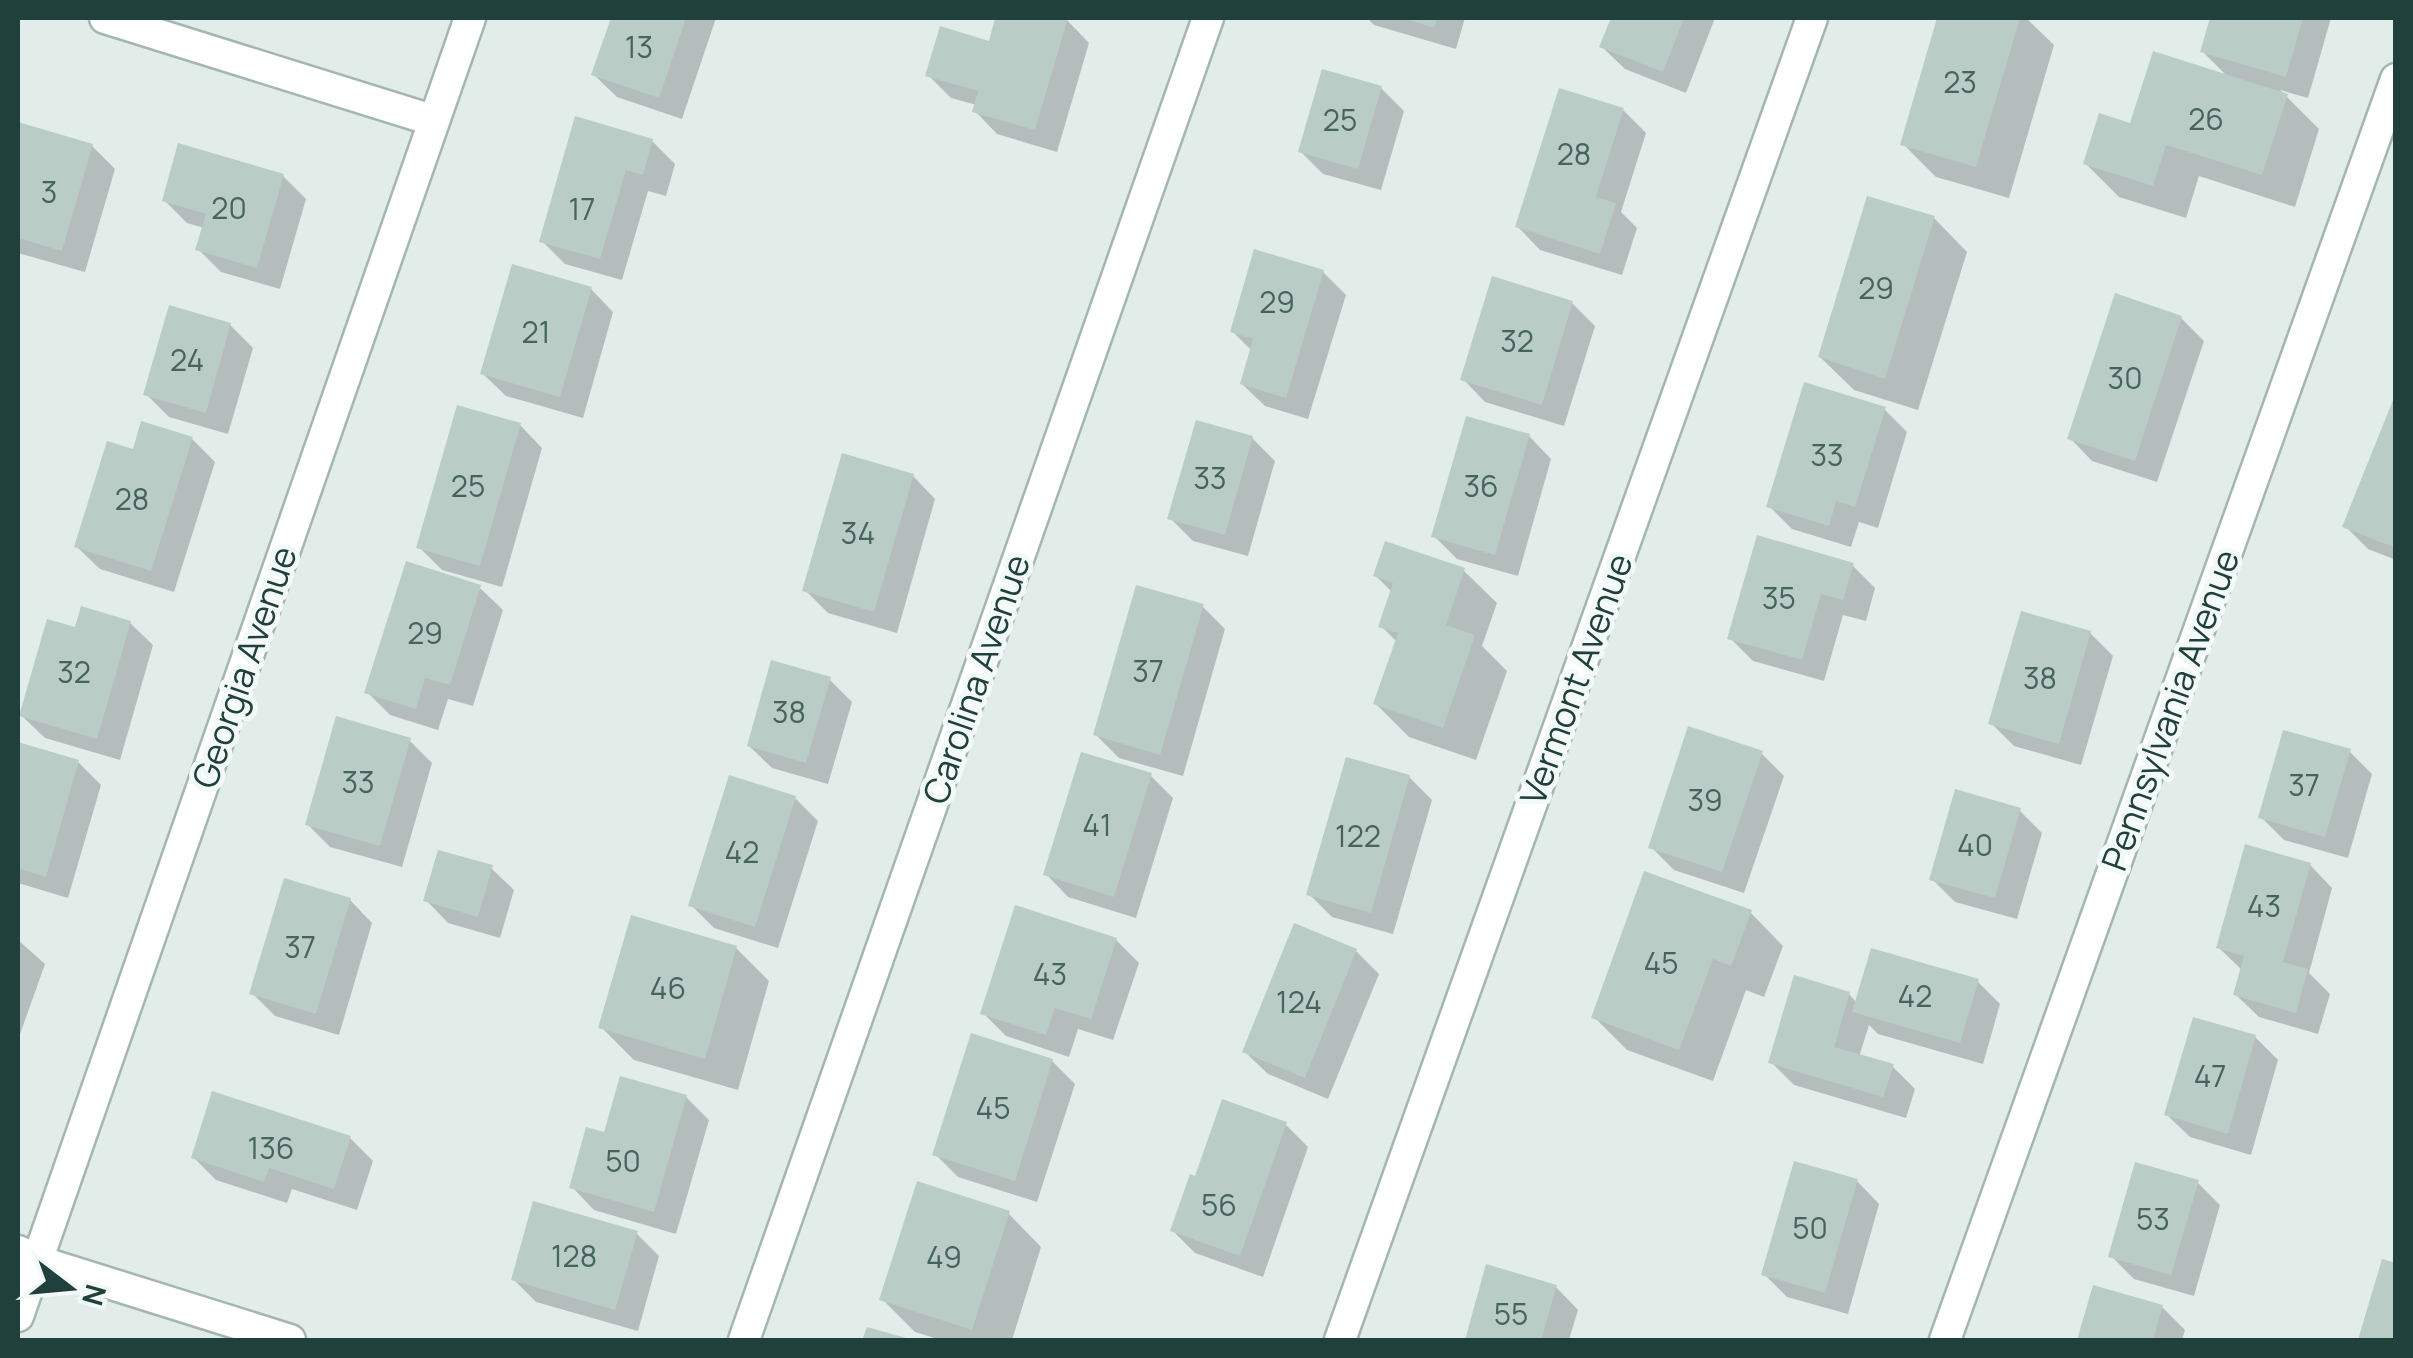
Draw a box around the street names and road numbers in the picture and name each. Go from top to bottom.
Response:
street label: Georgia Avenue [180,540,308,794]
street label: Pennsylvania Avenue [2090,543,2250,877]
street label: Vermont Avenue [1508,547,1644,811]
street label: Carolina Avenue [911,548,1041,810]

